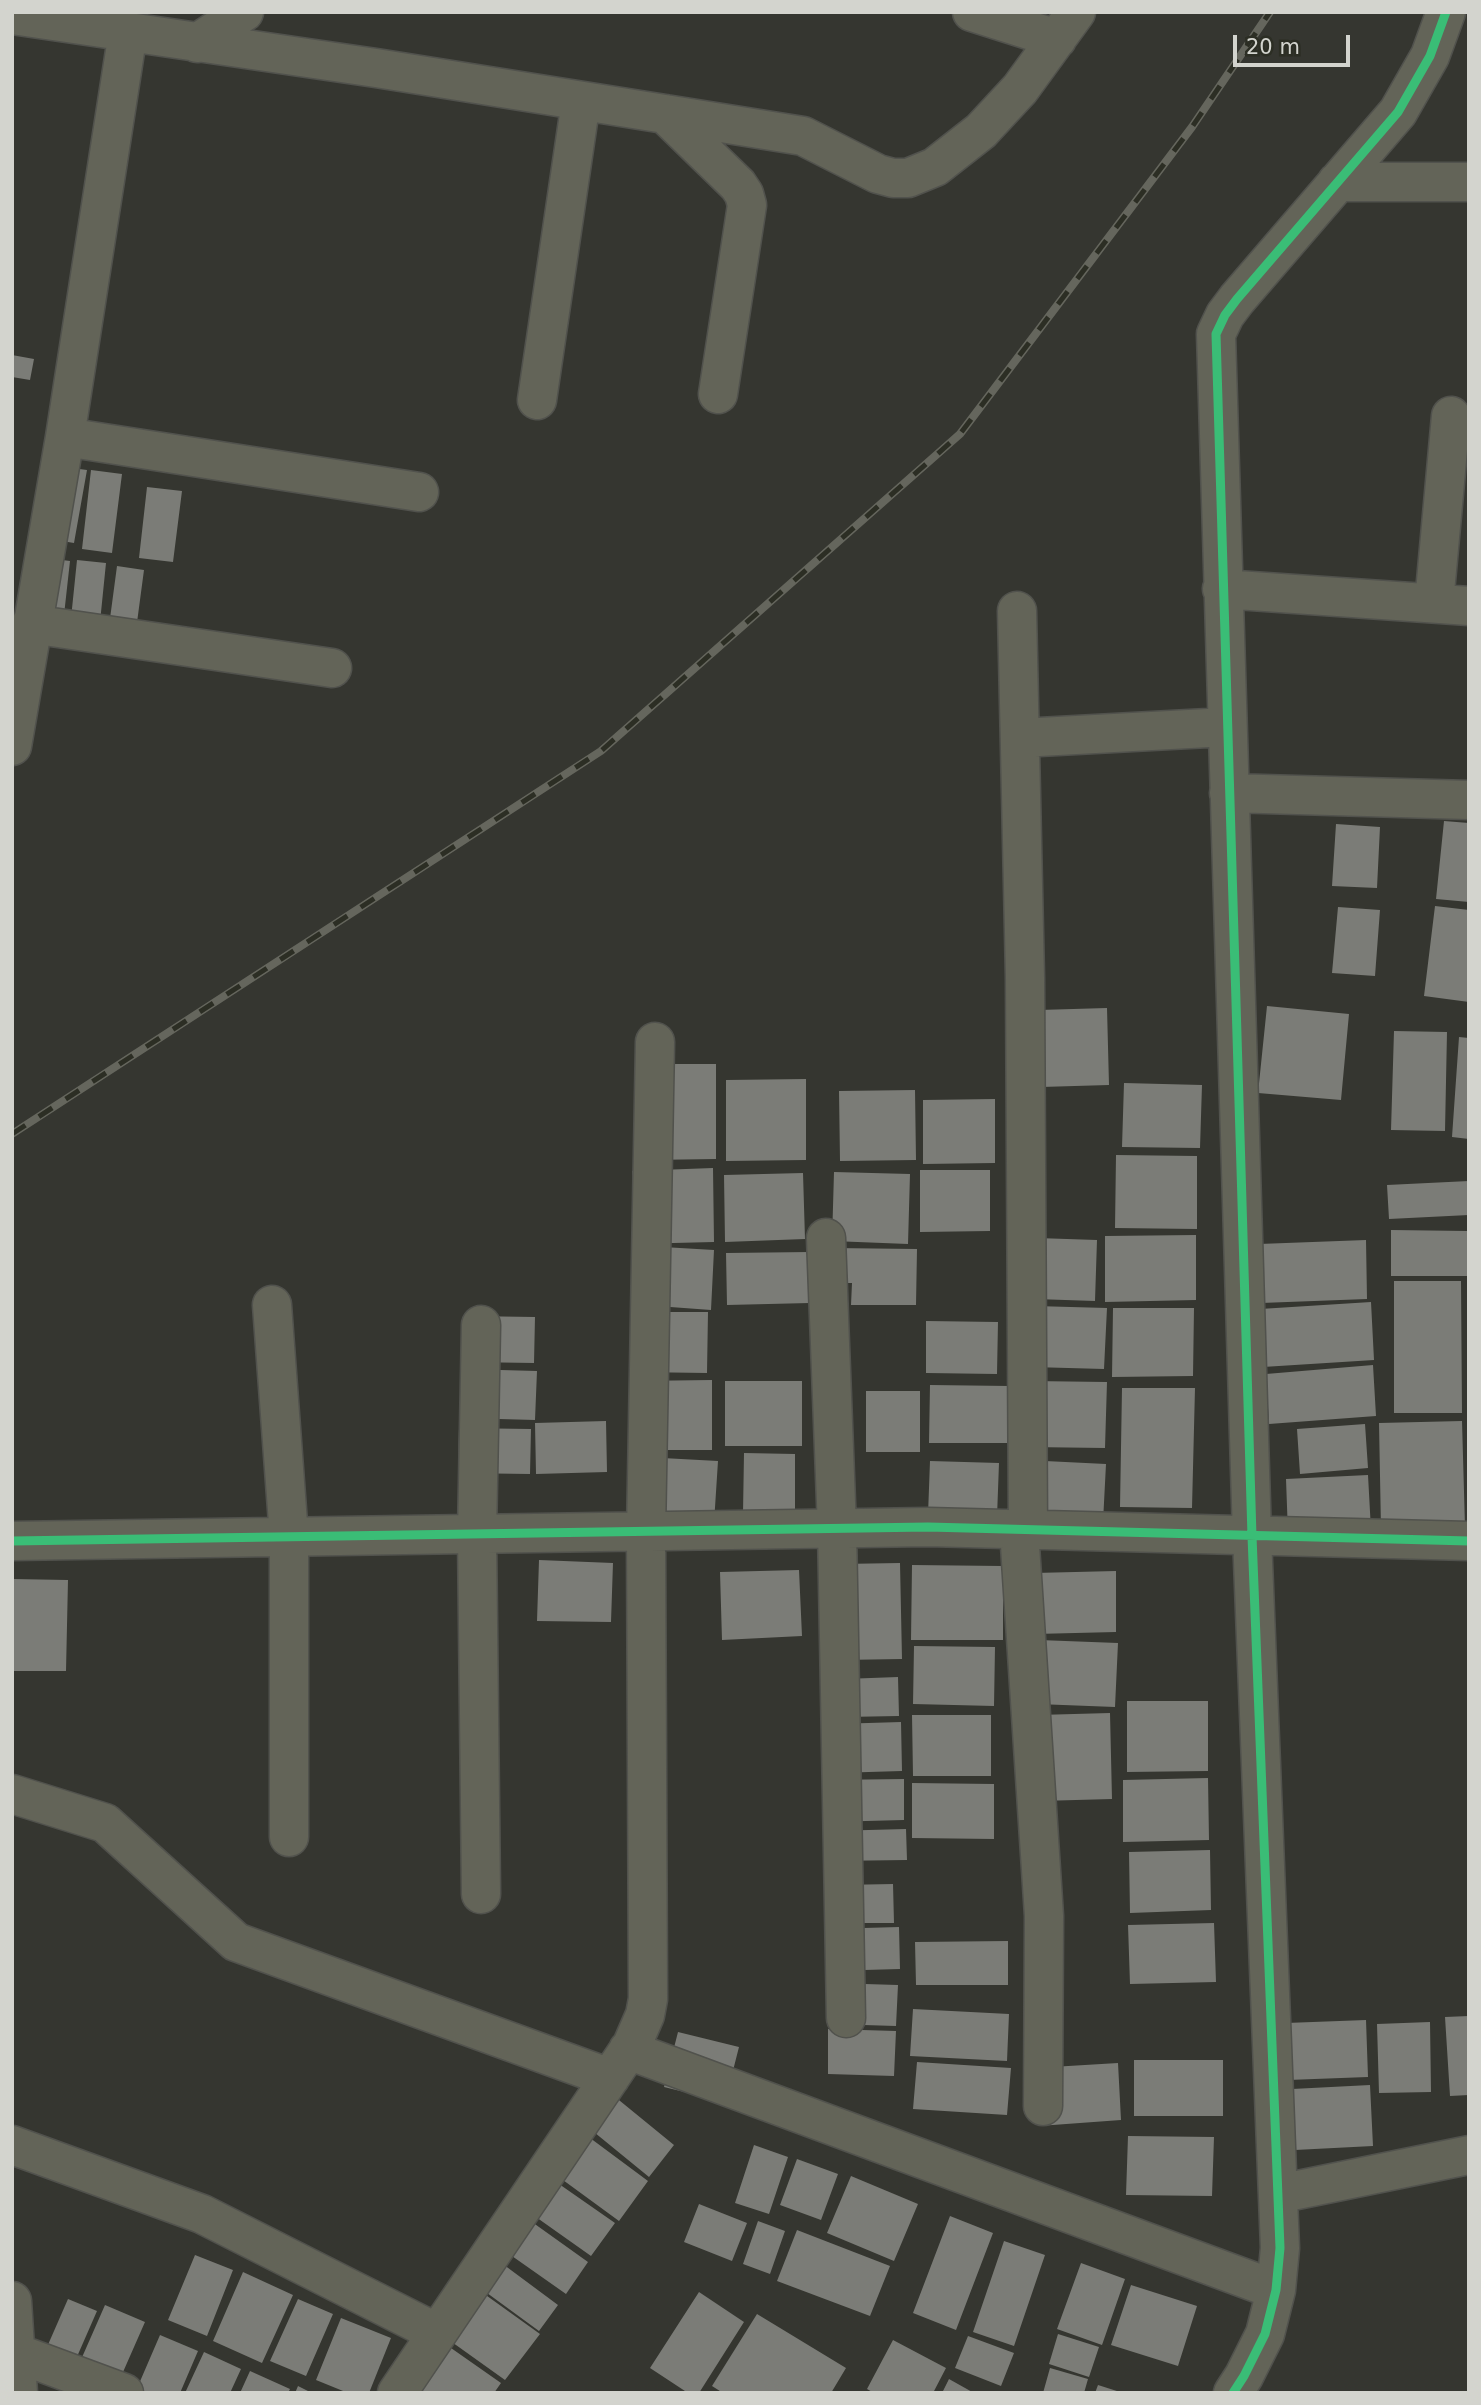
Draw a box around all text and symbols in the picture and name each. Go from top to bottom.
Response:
scale bar [1236,21,1353,65]
text: 20 m [1246,35,1300,59]

